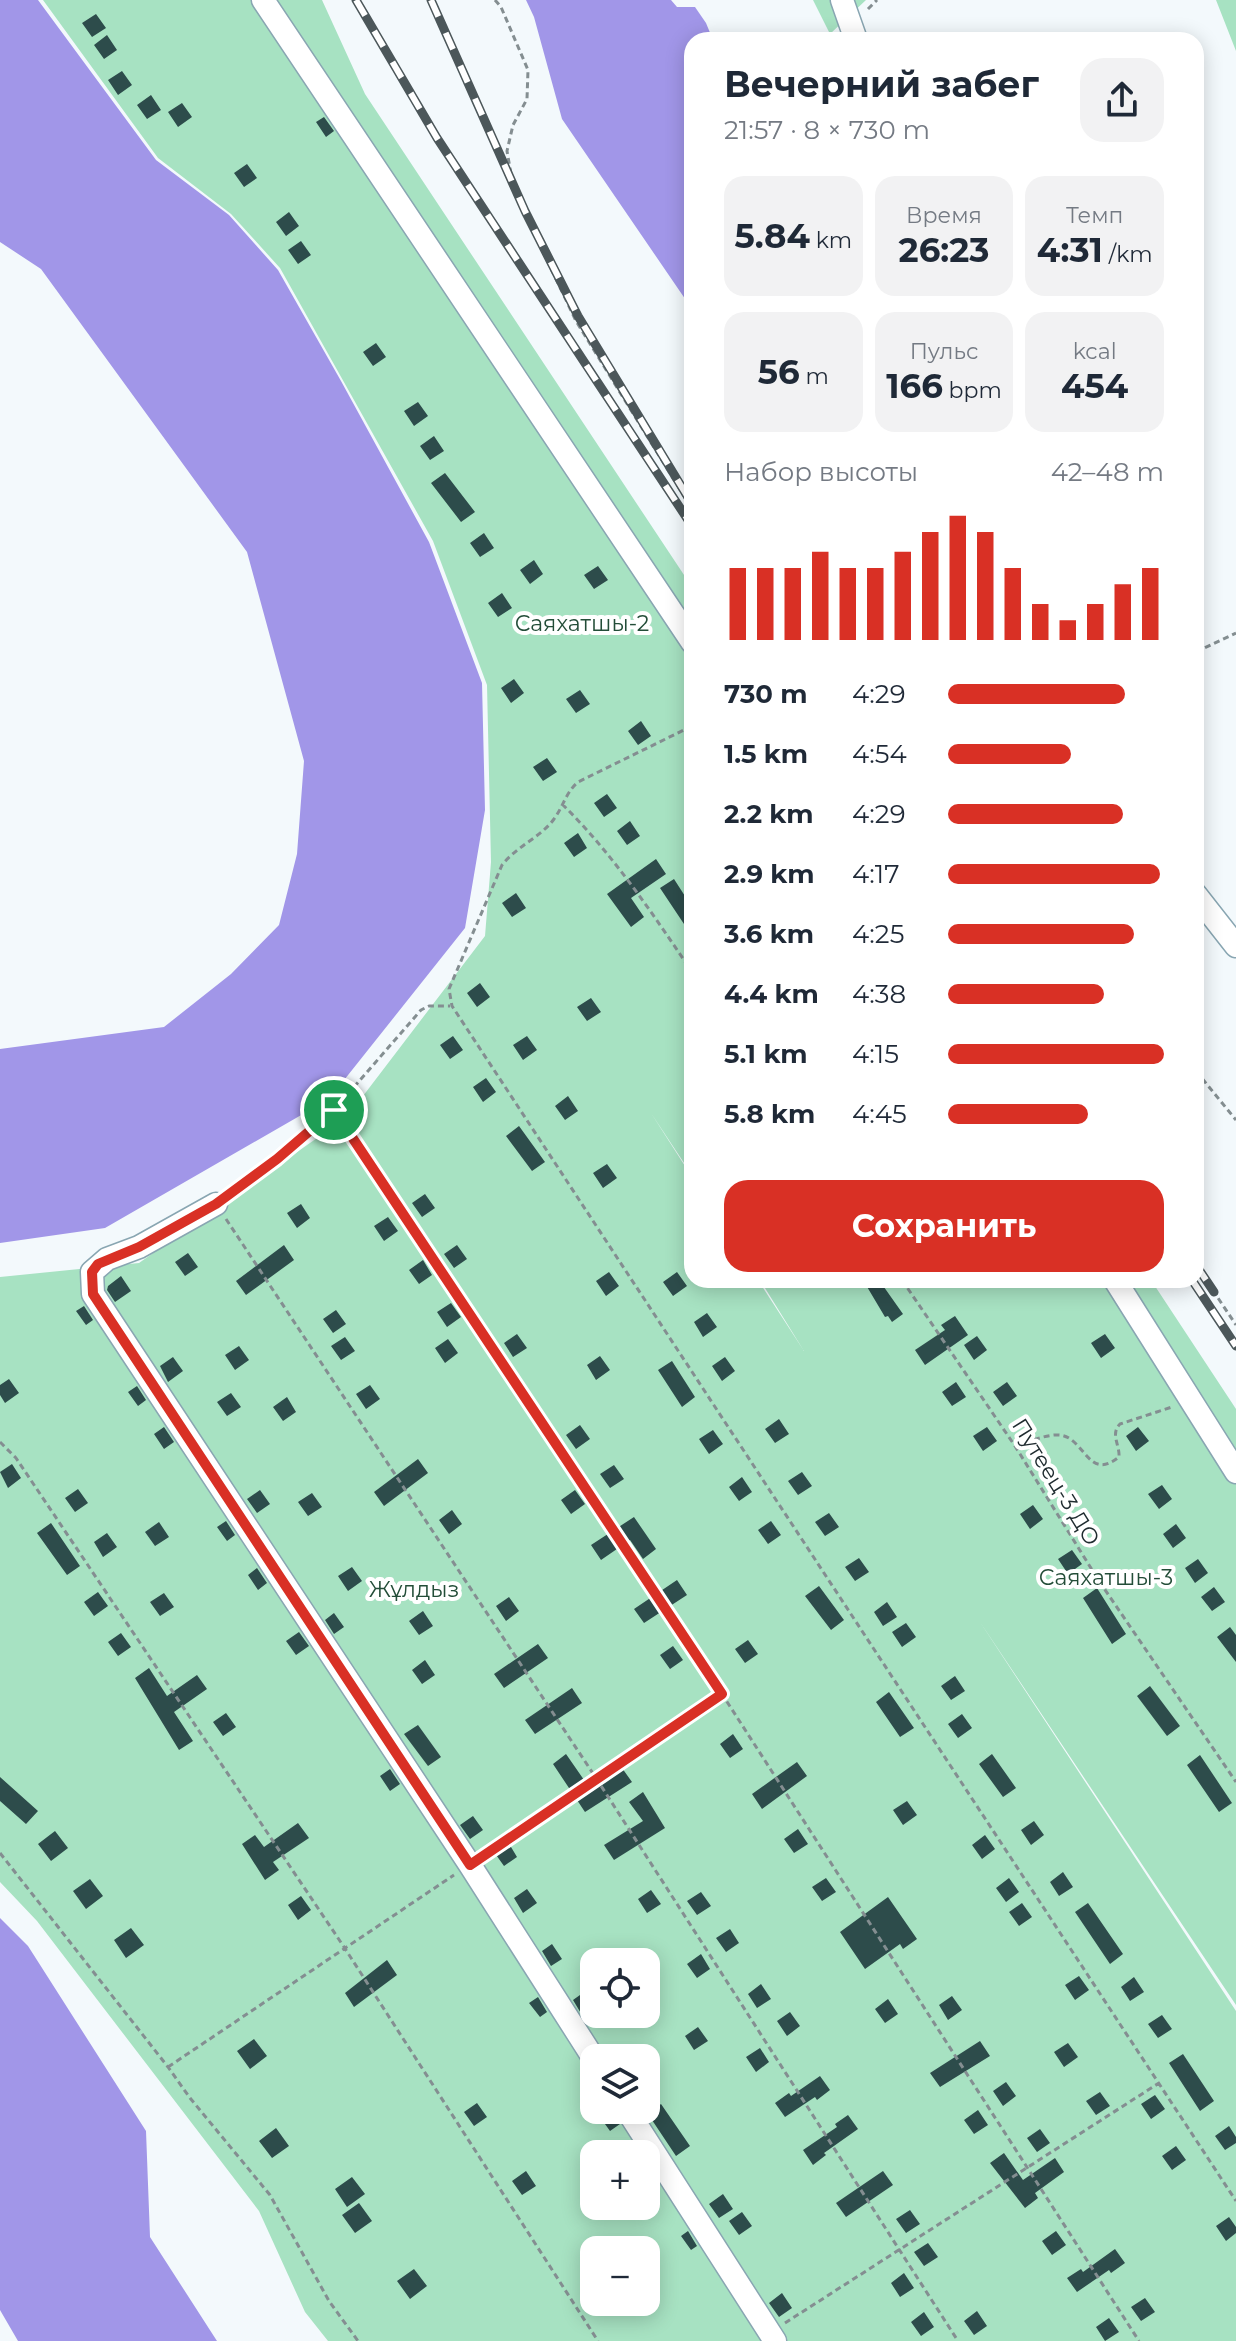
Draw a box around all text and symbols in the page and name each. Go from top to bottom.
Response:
button: share [1080,58,1164,142]
text: Вечерний забег [724,62,1039,106]
text: 21:57 · 8 × 730 m [724,114,930,146]
text: Время [906,202,982,229]
text: Темп [1066,202,1123,229]
text: 5.84 [735,215,810,257]
text: km [810,227,852,254]
text: 26:23 [899,229,989,271]
text: 4:31 [1037,229,1103,271]
text: /km [1103,241,1152,268]
text: Пульс [910,338,978,365]
text: kcal [1073,338,1117,365]
text: 56 [758,351,800,393]
text: m [800,363,829,390]
text: 166 [886,365,943,407]
text: 454 [1061,365,1128,407]
text: bpm [943,377,1002,404]
text: Набор высоты [724,456,918,488]
text: 42–48 m [1051,456,1164,488]
park label: Саяхатшы-2 [515,610,649,637]
text: 730 m [724,678,808,710]
text: 4:29 [852,678,905,710]
text: 1.5 km [724,738,808,770]
text: 4:54 [852,738,907,770]
text: 2.2 km [724,798,814,830]
text: 4:29 [852,798,905,830]
text: 2.9 km [724,858,815,890]
text: 4:17 [852,858,900,890]
text: 3.6 km [724,918,814,950]
text: 4:25 [852,918,904,950]
text: 4.4 km [724,978,819,1010]
text: 4:38 [852,978,906,1010]
text: 5.1 km [724,1038,808,1070]
text: 4:15 [852,1038,899,1070]
pin [300,1076,368,1144]
icon: arrive [312,1088,356,1132]
text: 5.8 km [724,1098,815,1130]
text: 4:45 [852,1098,907,1130]
button: Сохранить [724,1180,1164,1272]
street label: Путеец-3 ДО [1006,1413,1106,1551]
park label: Саяхатшы-3 [1039,1564,1173,1591]
park label: Жұлдыз [369,1576,459,1603]
map controls [580,1948,660,2316]
button: locate [580,1948,660,2028]
button: layers [580,2044,660,2124]
button: + [580,2140,660,2220]
button: − [580,2236,660,2316]

